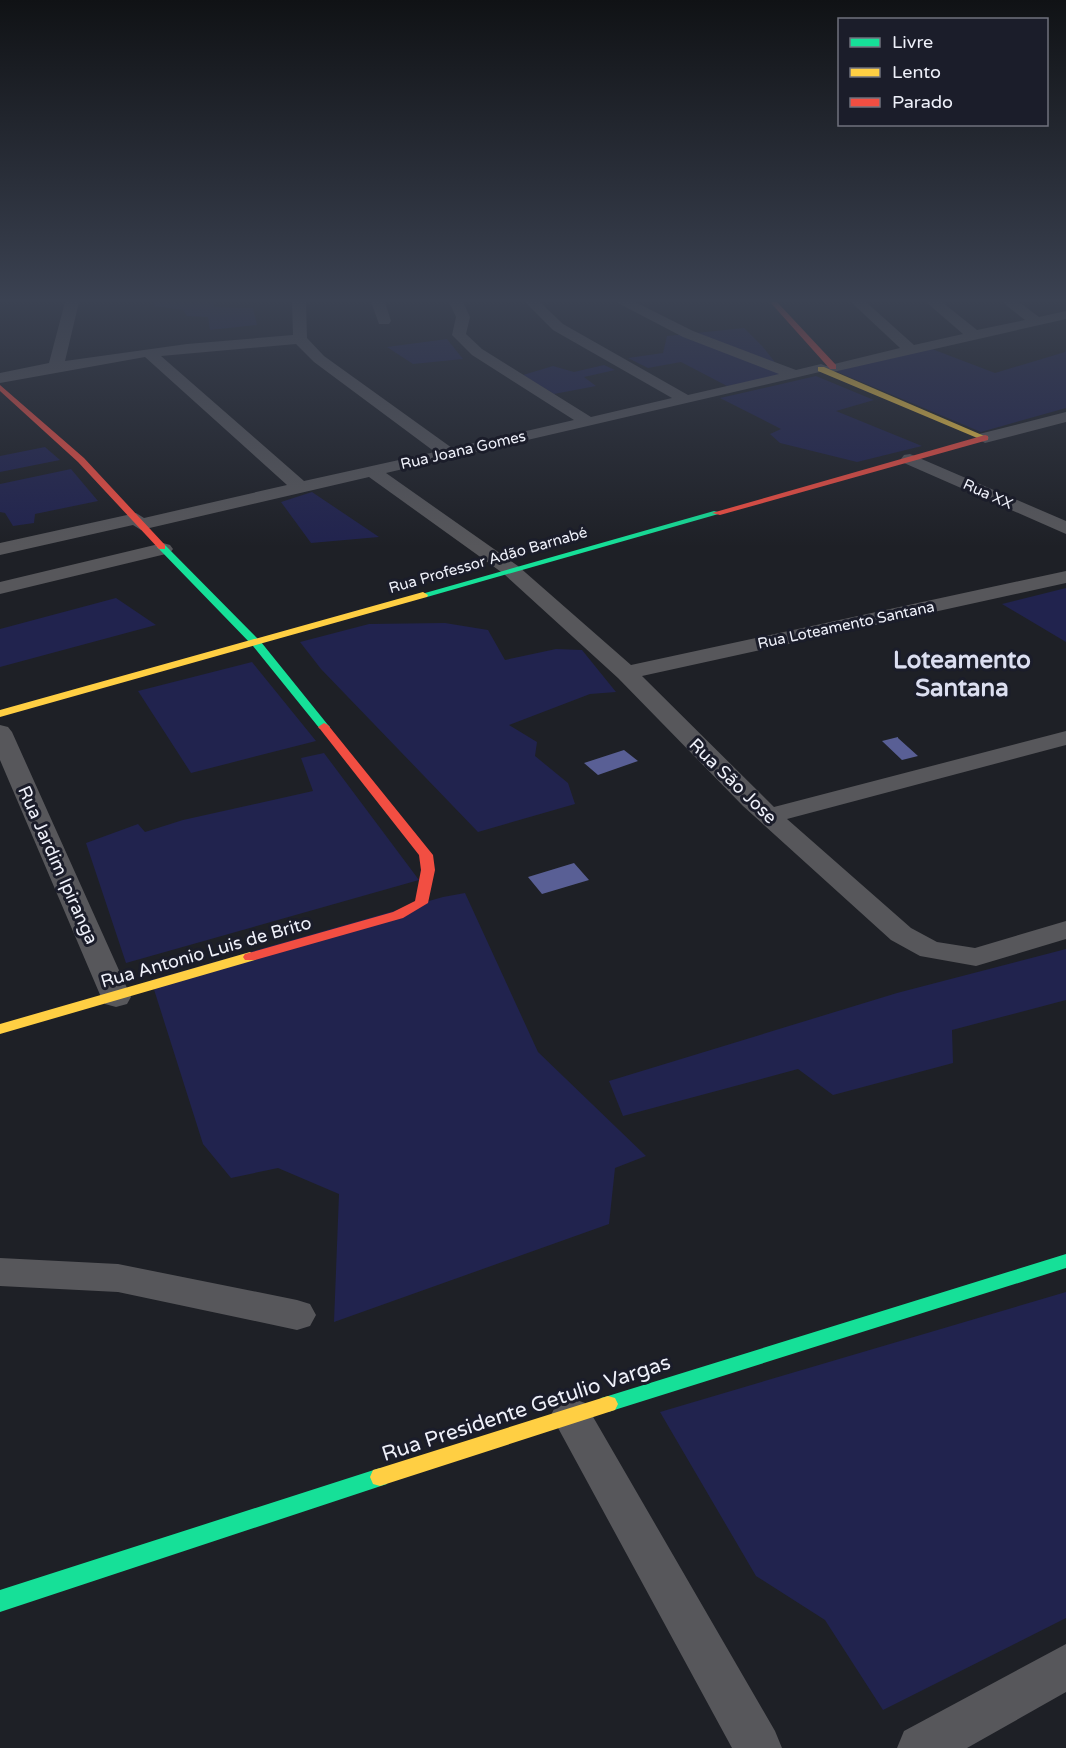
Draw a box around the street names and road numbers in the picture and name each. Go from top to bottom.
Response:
street label: Rua Joana Gomes [399,427,527,473]
street label: Rua XX [960,475,1016,513]
street label: Rua Professor Adão Barnabé [387,523,589,597]
street label: Rua Loteamento Santana [756,597,936,653]
street label: Rua São Jose [685,734,781,828]
street label: Rua Jardim Ipiranga [13,782,103,948]
street label: Rua Antonio Luis de Brito [98,911,314,993]
street label: Rua Presidente Getulio Vargas [379,1350,674,1467]

